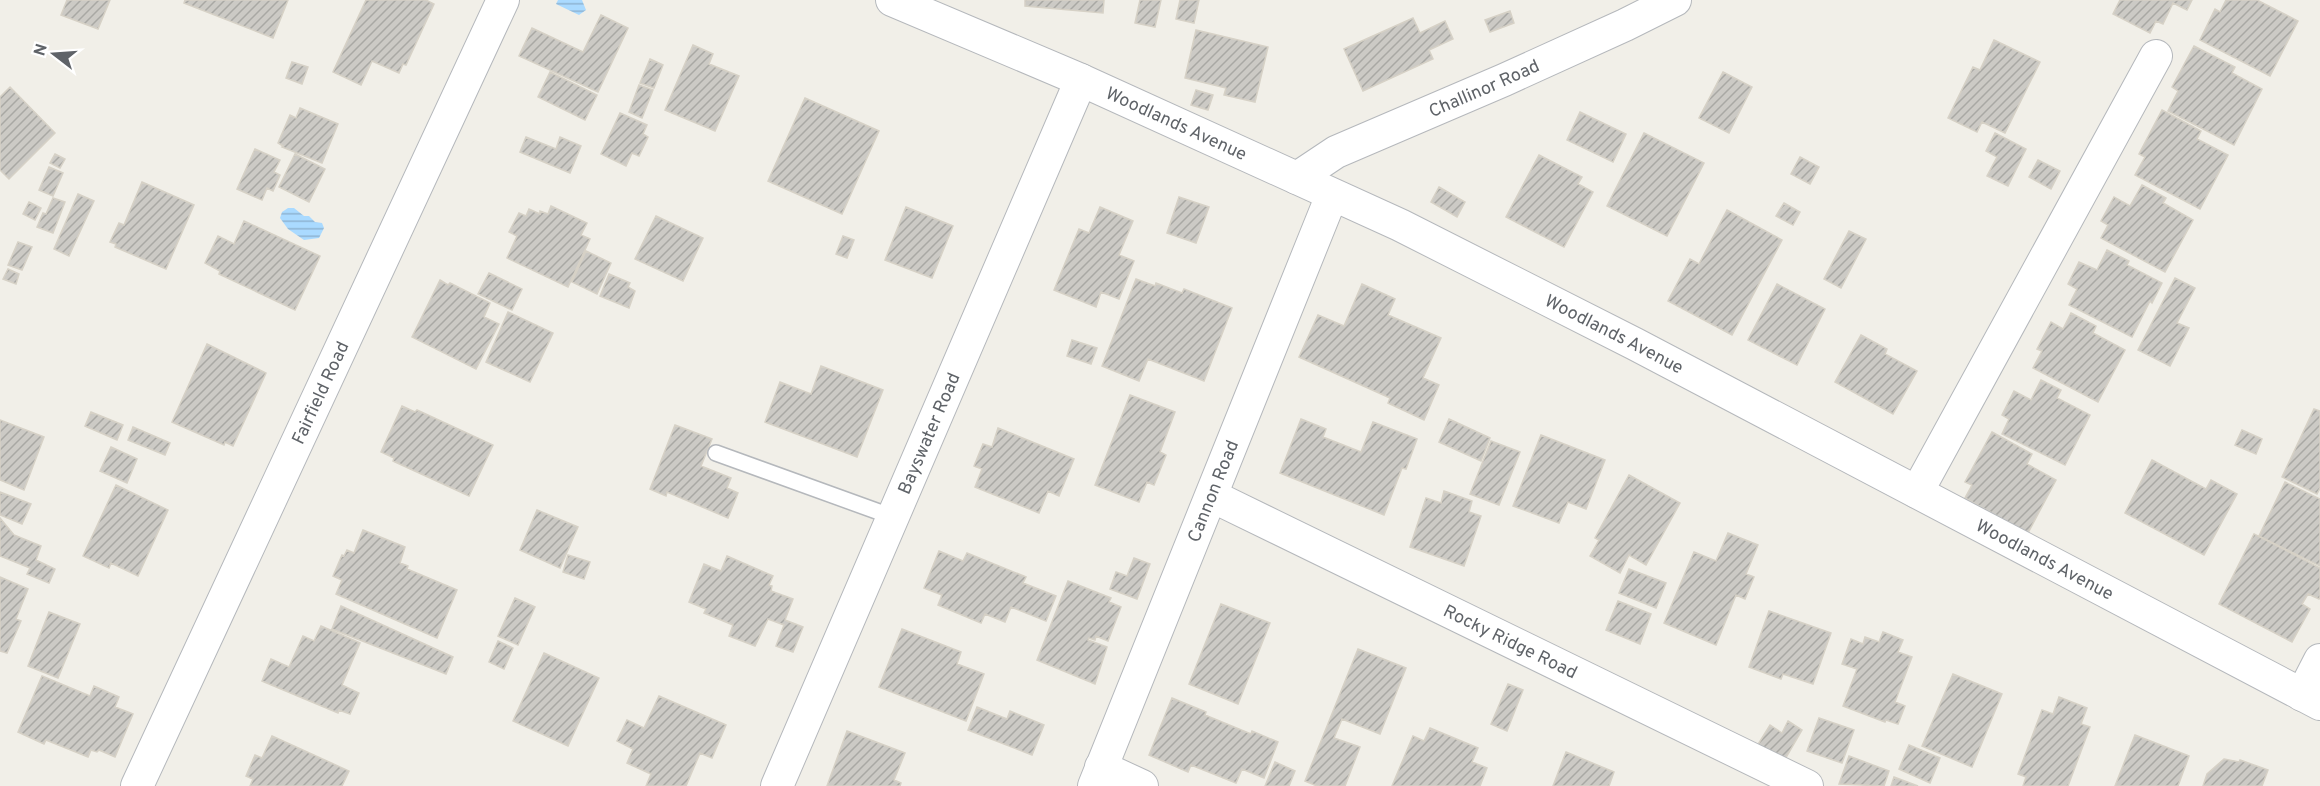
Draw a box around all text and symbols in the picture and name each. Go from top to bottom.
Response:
north arrow [24,24,84,84]
text: N [30,42,53,59]
street label: Challinor Road [1426,55,1544,124]
street label: Woodlands Avenue [1101,83,1250,167]
street label: Woodlands Avenue [1540,290,1687,380]
street label: Fairfield Road [288,338,355,448]
street label: Bayswater Road [894,370,967,498]
street label: Cannon Road [1183,437,1245,546]
street label: Woodlands Avenue [1971,515,2117,606]
street label: Rocky Ridge Road [1439,600,1581,685]

